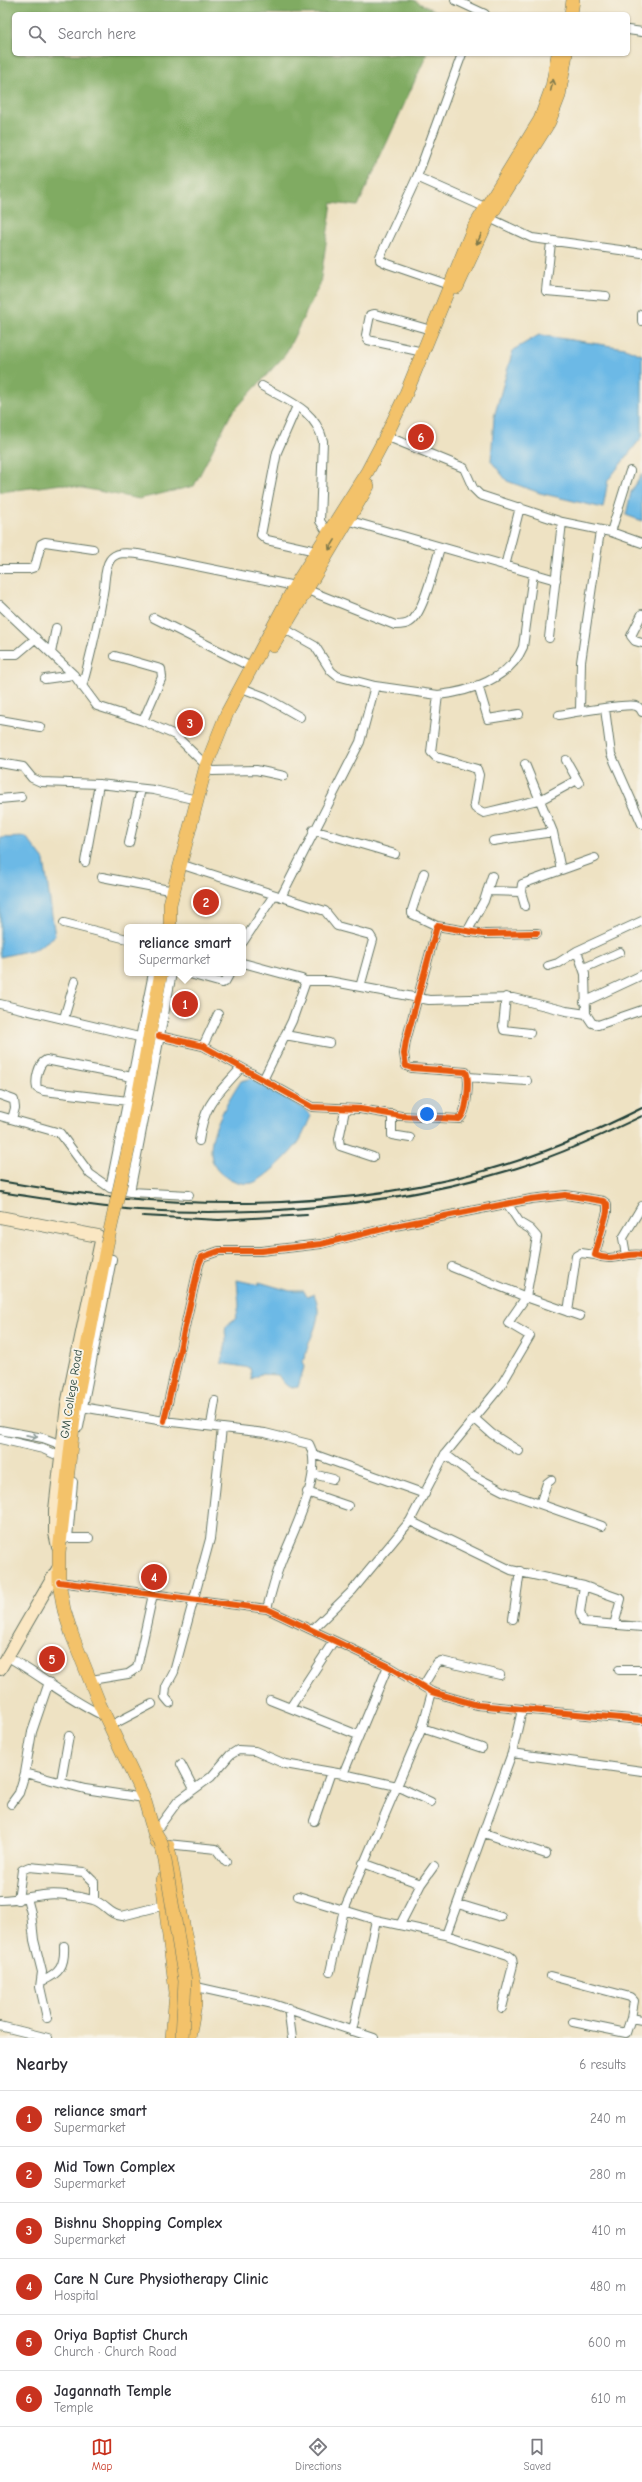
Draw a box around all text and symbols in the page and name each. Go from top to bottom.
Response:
search box [12,12,630,56]
icon: search [26,23,48,45]
text: Search here [58,25,136,43]
one-way arrow [548,79,556,92]
one-way arrow [475,232,482,244]
pin: 6 [408,422,434,452]
one-way arrow [327,539,335,551]
pin: 3 [177,708,203,738]
pin: 2 [193,887,219,917]
popup [124,924,246,976]
text: reliance smart [139,934,231,952]
text: Supermarket [139,952,210,967]
pin: 1 [172,989,198,1019]
your location [417,1104,437,1124]
street label: GM College Road [57,1348,85,1440]
one-way arrow [25,1432,38,1440]
pin: 4 [141,1562,167,1592]
pin: 5 [39,1644,65,1674]
text: Nearby [16,2055,67,2074]
text: 6 results [579,2057,626,2072]
text: reliance smart [54,2102,147,2120]
text: 1 [26,2111,32,2126]
text: 240 m [590,2111,626,2126]
text: Supermarket [54,2120,125,2135]
text: Mid Town Complex [54,2158,175,2176]
text: 2 [26,2167,32,2182]
text: 280 m [589,2167,626,2182]
text: Supermarket [54,2176,125,2191]
text: Bishnu Shopping Complex [54,2214,222,2232]
text: 3 [26,2223,32,2238]
text: 410 m [592,2223,626,2238]
text: Supermarket [54,2232,125,2247]
text: Care N Cure Physiotherapy Clinic [54,2270,268,2288]
text: 4 [26,2279,32,2294]
text: 480 m [590,2279,626,2294]
text: Hospital [54,2288,98,2303]
text: Oriya Baptist Church [54,2326,188,2344]
text: 5 [26,2335,32,2350]
text: 600 m [588,2335,626,2350]
text: Church · Church Road [54,2344,177,2359]
text: Jagannath Temple [54,2382,171,2400]
text: 6 [26,2391,32,2406]
text: 610 m [591,2391,626,2406]
text: Temple [54,2400,93,2415]
tab: Map [91,2436,113,2473]
tab: Directions [295,2436,342,2473]
tab: Saved [524,2436,551,2473]

